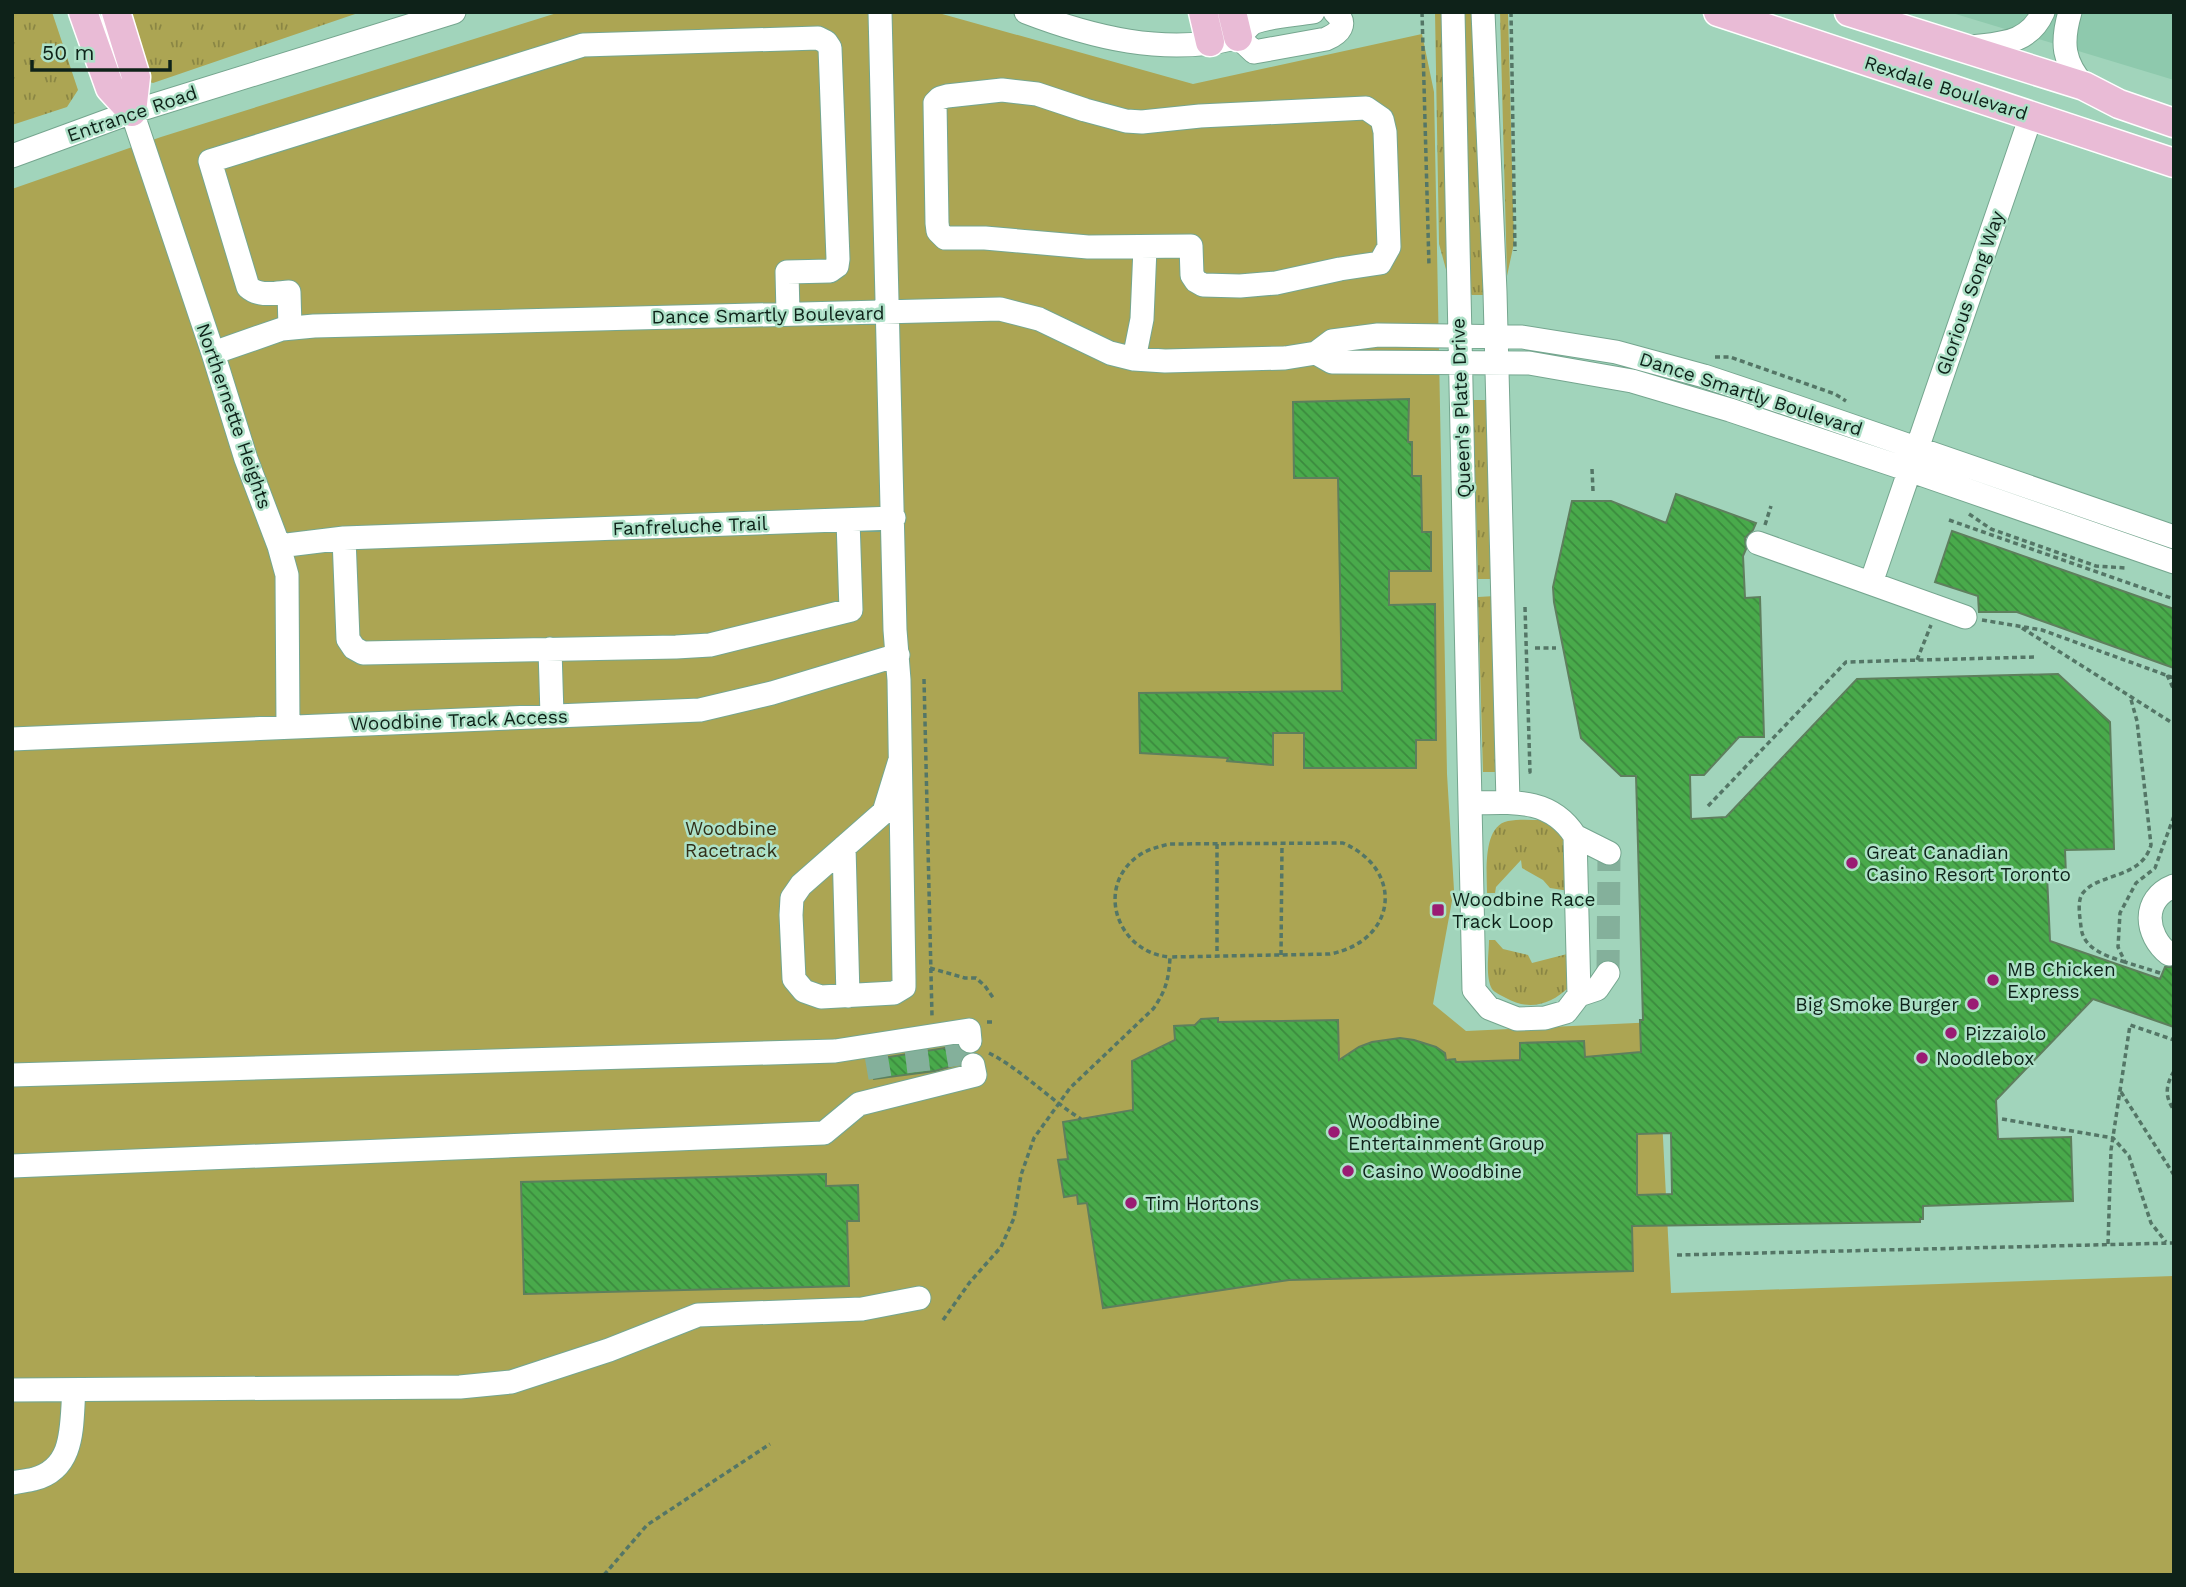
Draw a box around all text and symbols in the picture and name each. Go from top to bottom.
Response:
scale bar [32,28,170,72]
text: 50 m [42,40,94,65]
street label: Rexdale Boulevard [1861,51,2031,125]
street label: Entrance Road [64,81,200,147]
street label: Glorious Song Way [1931,208,2009,378]
street label: Dance Smartly Boulevard [651,301,885,329]
street label: Queen's Plate Drive [1446,318,1476,498]
street label: Northernette Heights [191,320,277,512]
street label: Dance Smartly Boulevard [1636,347,1866,441]
street label: Fanfreluche Trail [612,512,768,540]
street label: Woodbine Track Access [350,705,568,735]
park label: Woodbine Racetrack [685,817,777,862]
place label: Great Canadian Casino Resort Toronto [1866,841,2071,886]
marker: Great Canadian Casino Resort Toronto [1844,855,1860,871]
place label: Woodbine Race Track Loop [1452,888,1596,933]
marker: Woodbine Race Track Loop [1430,902,1446,918]
place label: MB Chicken Express [2007,958,2116,1003]
marker: MB Chicken Express [1985,972,2001,988]
place label: Big Smoke Burger [1795,993,1959,1016]
marker: Big Smoke Burger [1965,996,1981,1012]
place label: Pizzaiolo [1965,1022,2046,1045]
marker: Pizzaiolo [1943,1025,1959,1041]
place label: Noodlebox [1936,1047,2034,1070]
marker: Noodlebox [1914,1050,1930,1066]
place label: Woodbine Entertainment Group [1348,1110,1545,1155]
marker: Woodbine Entertainment Group [1326,1124,1342,1140]
place label: Casino Woodbine [1362,1160,1522,1183]
marker: Casino Woodbine [1340,1163,1356,1179]
place label: Tim Hortons [1145,1192,1259,1215]
marker: Tim Hortons [1123,1195,1139,1211]

